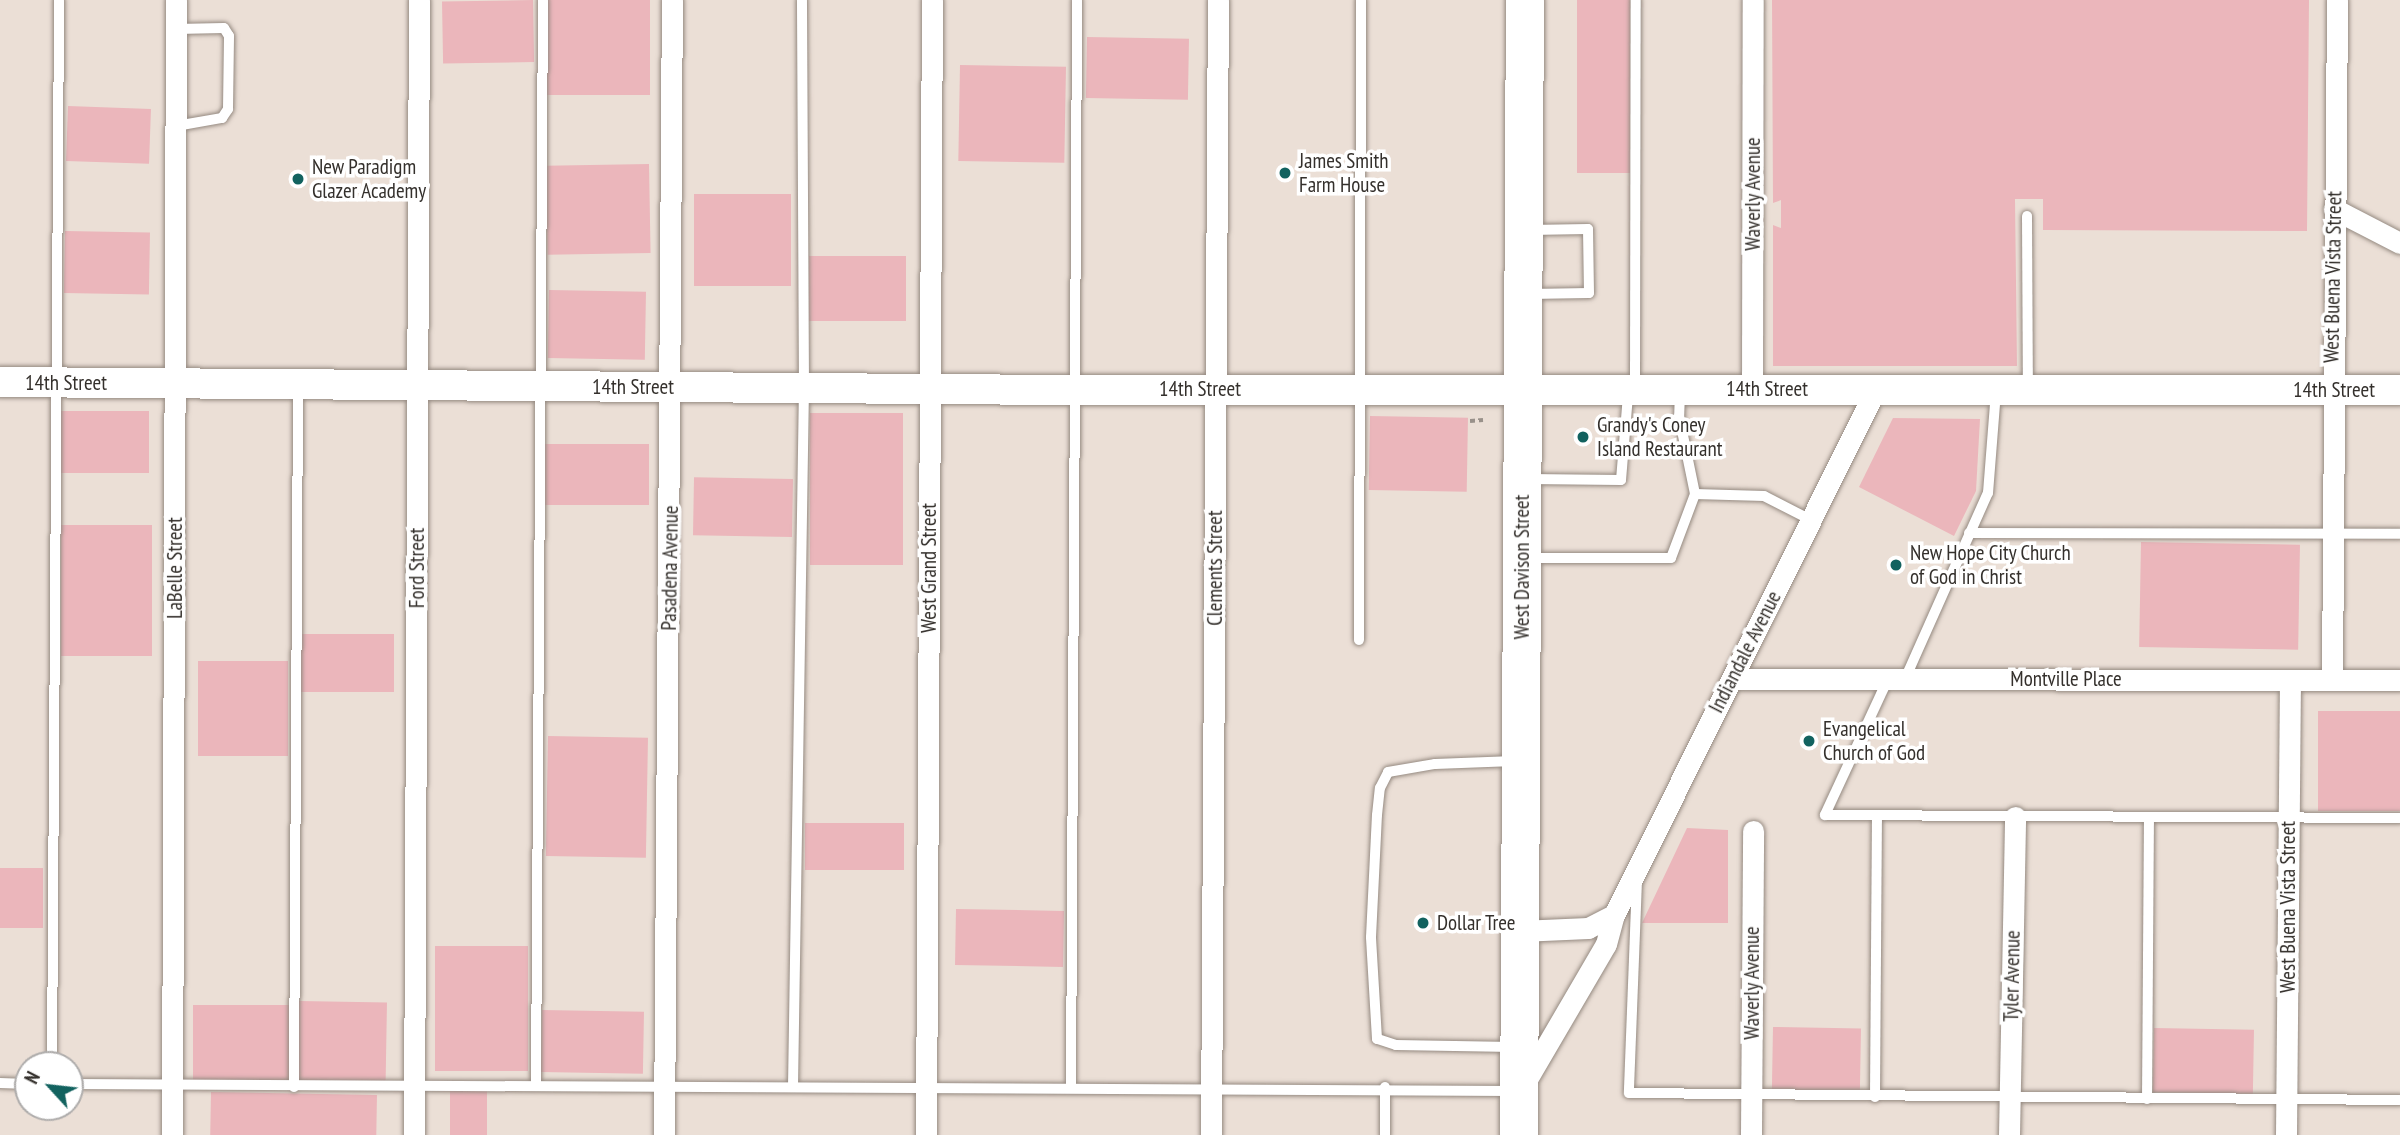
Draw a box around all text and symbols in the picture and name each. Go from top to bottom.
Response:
street label: Waverly Avenue [1740,137,1766,251]
place label: James Smith Farm House [1299,148,1389,198]
place label: New Paradigm Glazer Academy [312,154,427,204]
marker: James Smith Farm House [1277,165,1293,181]
marker: New Paradigm Glazer Academy [290,171,306,187]
street label: West Buena Vista Street [2319,191,2347,363]
street label: 14th Street [25,370,107,396]
street label: 14th Street [592,374,674,400]
street label: 14th Street [1159,376,1241,402]
street label: 14th Street [1726,376,1808,402]
street label: 14th Street [2293,377,2375,403]
place label: Grandy's Coney Island Restaurant [1597,412,1723,462]
marker: Grandy's Coney Island Restaurant [1575,429,1591,445]
street label: West Davison Street [1509,495,1535,639]
street label: West Grand Street [916,503,942,633]
street label: Pasadena Avenue [656,505,684,631]
street label: Clements Street [1202,510,1228,626]
street label: LaBelle Street [162,517,188,619]
street label: Ford Street [404,528,430,608]
place label: New Hope City Church of God in Christ [1910,540,2072,590]
marker: New Hope City Church of God in Christ [1888,557,1904,573]
street label: Indiandale Avenue [1703,587,1787,717]
street label: Montville Place [2010,666,2122,692]
place label: Evangelical Church of God [1823,716,1925,766]
marker: Evangelical Church of God [1801,733,1817,749]
street label: West Buena Vista Street [2275,821,2301,993]
place label: Dollar Tree [1437,910,1516,936]
marker: Dollar Tree [1415,915,1431,931]
street label: Waverly Avenue [1739,926,1765,1040]
street label: Tyler Avenue [1999,930,2025,1022]
north arrow [14,1051,84,1121]
text: N [19,1067,45,1087]

